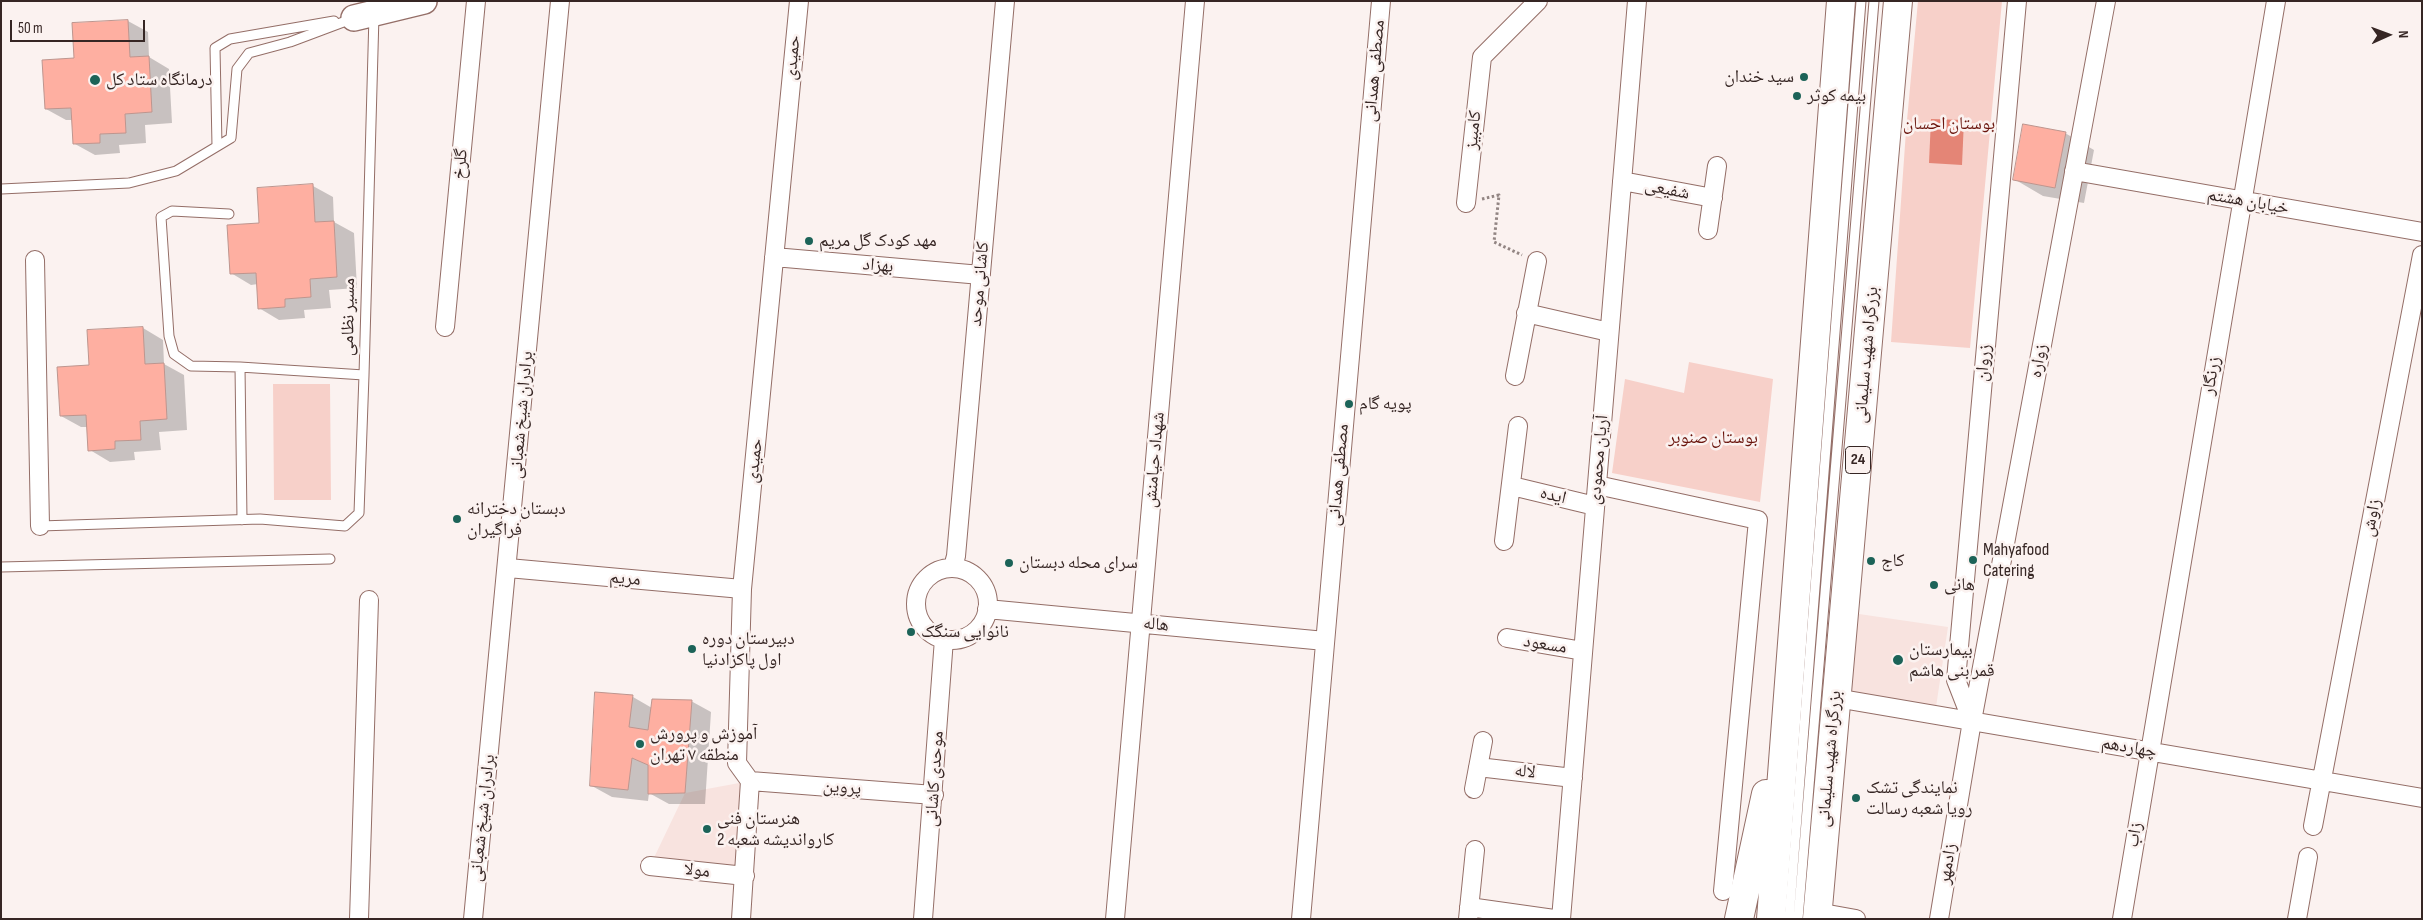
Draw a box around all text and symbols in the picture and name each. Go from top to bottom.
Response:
scale bar [12,10,148,42]
north arrow [2363,10,2413,60]
text: 50 m [18,19,43,38]
street label: مصطفی همدانی [1360,19,1390,123]
text: N [2395,30,2412,38]
street label: حمیدی [780,35,806,81]
place label: سید خندان [1724,66,1794,88]
place label: درمانگاه ستاد کل [106,69,212,91]
marker: سید خندان [1798,71,1810,83]
marker: درمانگاه ستاد کل [88,73,102,87]
place label: بیمه کوثر [1807,85,1866,107]
marker: بیمه کوثر [1791,90,1803,102]
street label: کامبیز [1461,109,1487,151]
park label: بوستان احسان [1903,113,1995,135]
street label: گلرخ [449,148,473,180]
street label: شفیعی [1643,175,1691,205]
street label: خیابان هشتم [2206,184,2290,220]
place label: مهد کودک گل مریم [819,230,937,252]
marker: مهد کودک گل مریم [803,235,815,247]
street label: کاشانی موحد [966,241,994,327]
street label: بهزاد [862,254,894,278]
street label: مسیر نظامی [338,278,360,356]
street label: بزرگراه شهید سلیمانی [1850,286,1884,424]
street label: زواره [2025,342,2053,380]
street label: زروان [1972,344,1996,382]
street label: برادران شیخ شعبانی [506,350,538,480]
street label: زرنگار [2198,355,2226,397]
place label: پویه گام [1359,393,1412,415]
marker: پویه گام [1343,398,1355,410]
street label: شهداد حیامنش [1140,411,1170,509]
street label: آریان محمودی [1584,414,1614,506]
street label: مصطفی همدانی [1324,423,1354,527]
park label: بوستان صنوبر [1668,427,1758,449]
street label: حمیدی [742,437,768,485]
road number: 24 [1846,446,1870,474]
street label: ایده [1538,482,1568,510]
street label: زاوش [2358,497,2386,539]
place label: دبستان دخترانه فراگیران [467,498,566,540]
marker: دبستان دخترانه فراگیران [451,513,463,525]
place label: Mahyafood Catering [1983,539,2049,582]
place label: کاج [1881,550,1904,572]
place label: سرای محله دبستان [1019,552,1138,574]
marker: Mahyafood Catering [1967,554,1979,566]
marker: کاج [1865,555,1877,567]
marker: سرای محله دبستان [1003,557,1015,569]
street label: مریم [609,567,641,591]
place label: هانی [1944,574,1975,596]
marker: هانی [1928,579,1940,591]
street label: هاله [1142,613,1170,637]
place label: نانوایی سنگک [921,621,1009,643]
marker: نانوایی سنگک [905,626,917,638]
place label: دبیرستان دوره اول پاکزادنیا [702,628,795,670]
street label: مسعود [1522,631,1568,659]
place label: بیمارستان قمر بنی هاشم [1909,639,1995,682]
marker: دبیرستان دوره اول پاکزادنیا [686,643,698,655]
marker: بیمارستان قمر بنی هاشم [1891,653,1905,667]
street label: بزرگراه شهید سلیمانی [1813,690,1847,828]
place label: آموزش و پرورش منطقه ۷ تهران [650,723,757,766]
street label: موحدی کاشانی [921,730,949,828]
street label: چهاردهم [2100,733,2158,763]
marker: آموزش و پرورش منطقه ۷ تهران [634,738,646,750]
street label: برادران شیخ شعبانی [466,753,500,883]
street label: لاله [1513,760,1537,784]
street label: پروین [822,776,862,800]
place label: نمایندگی تشک رویا شعبه رسالت [1866,777,1972,820]
marker: نمایندگی تشک رویا شعبه رسالت [1850,792,1862,804]
place label: هنرستان فنی کارواندیشه شعبه 2 [717,808,834,851]
street label: زاب [2122,821,2148,849]
marker: هنرستان فنی کارواندیشه شعبه 2 [701,823,713,835]
street label: زادمهر [1934,842,1962,886]
street label: مولا [683,859,711,883]

